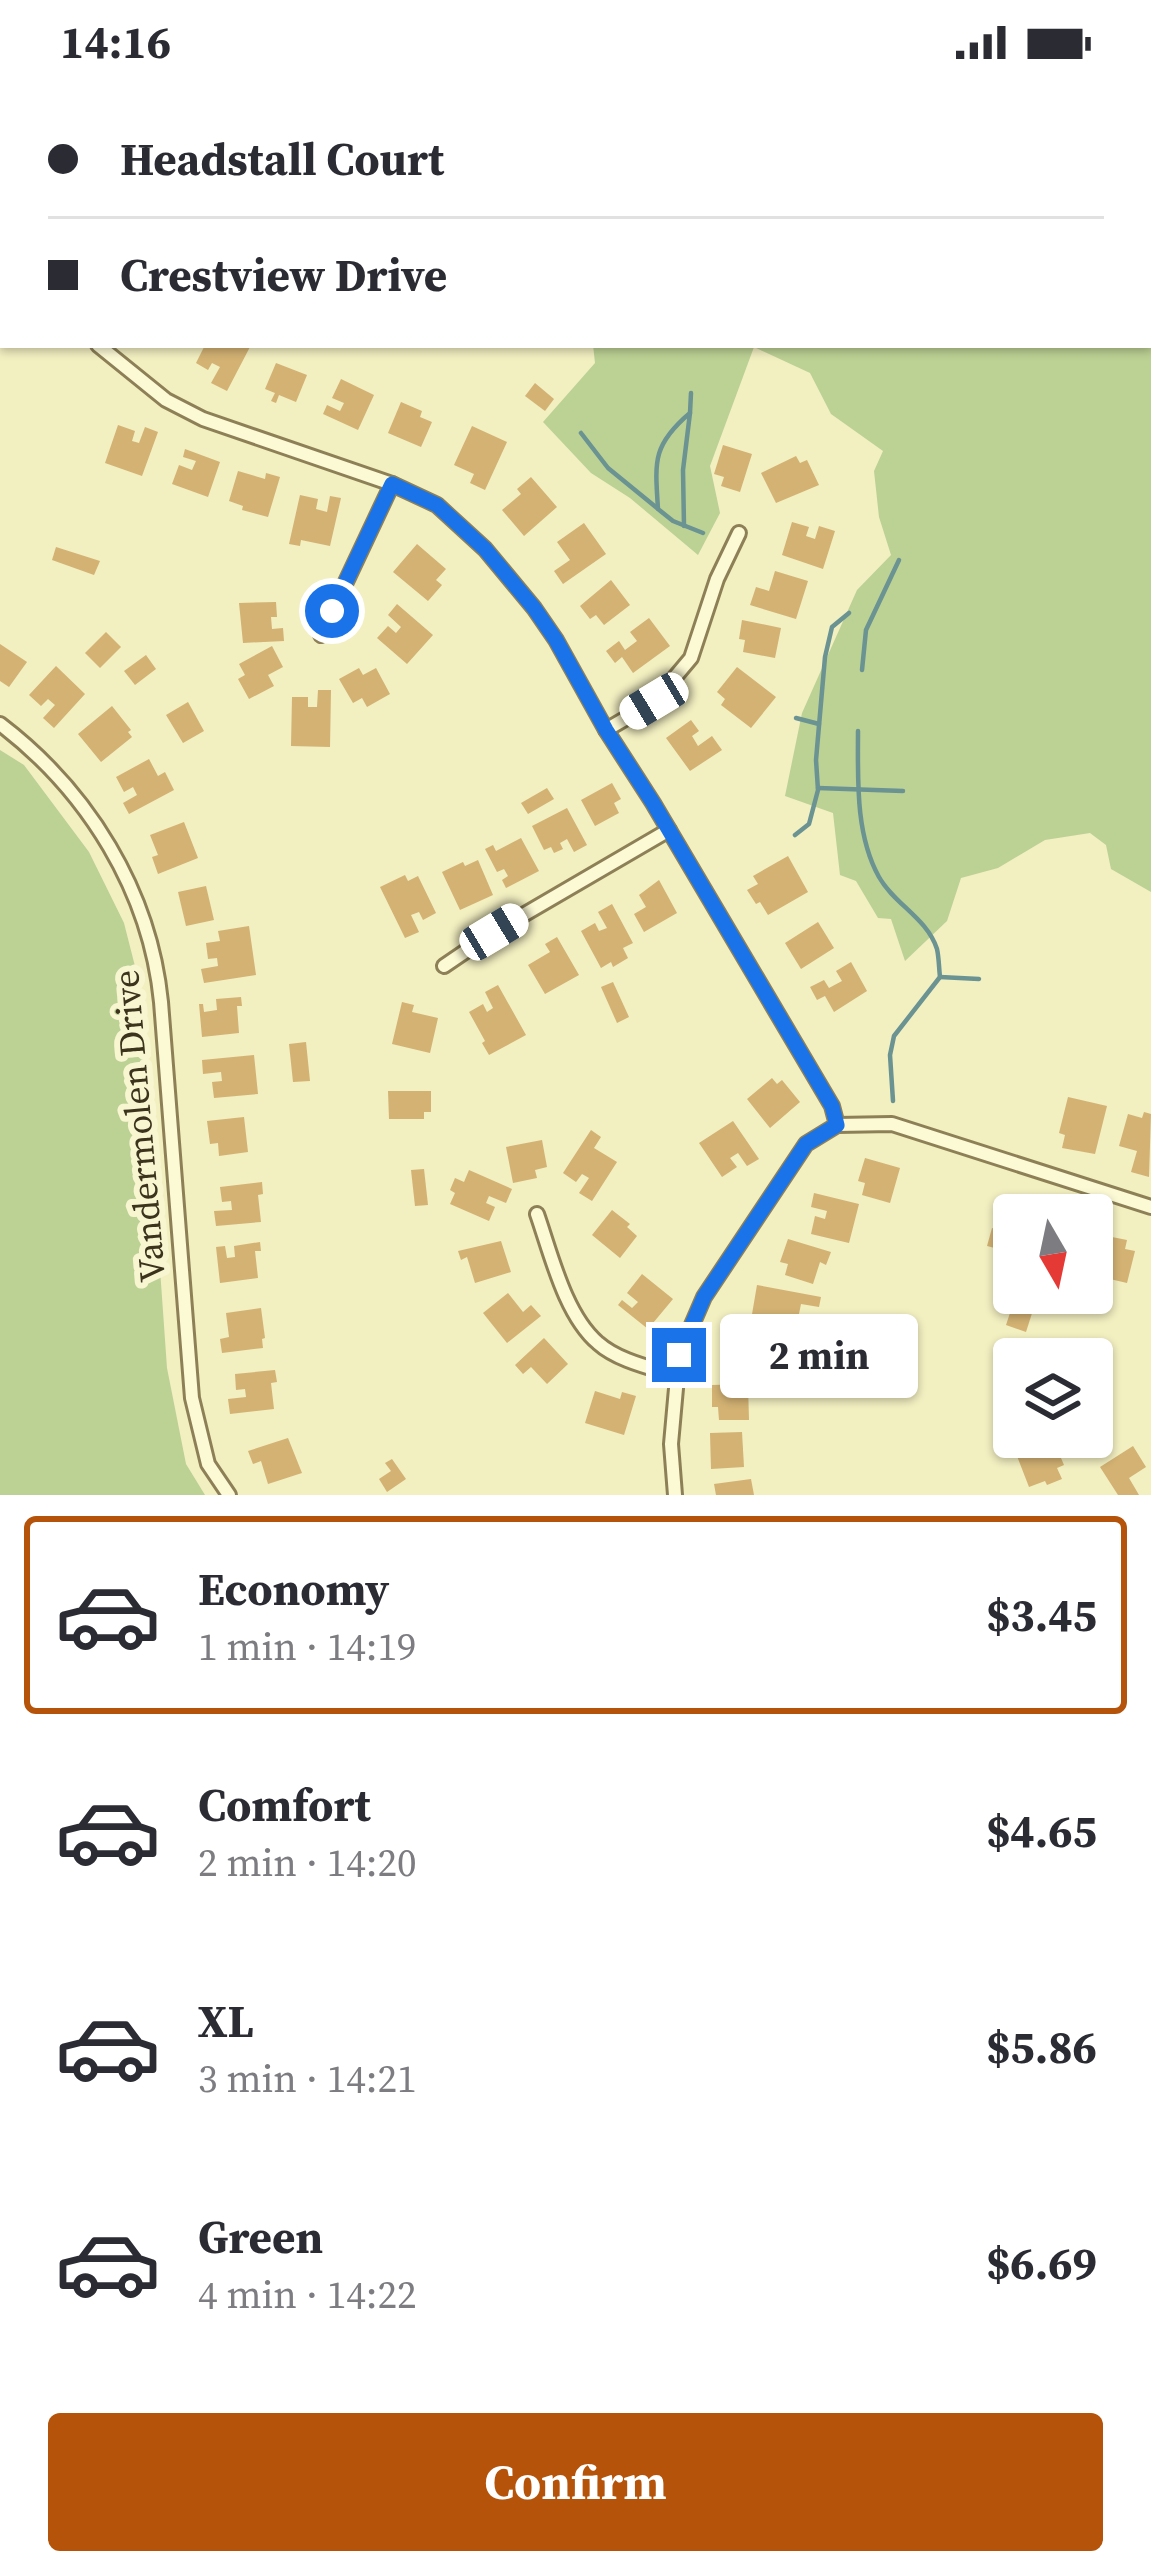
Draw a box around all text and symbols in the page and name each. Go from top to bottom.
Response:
text: 14:16 [60,11,171,73]
text: Headstall Court [120,128,444,190]
text: Crestview Drive [120,244,447,306]
route start [305,584,359,638]
car [614,667,694,735]
car [454,898,534,966]
street label: Vandermolen Drive [101,968,177,1284]
north arrow [993,1194,1113,1314]
map controls [993,1194,1113,1458]
callout: 2 min [721,1313,919,1397]
route end [652,1328,706,1382]
text: 2 min [768,1329,870,1382]
button: layers [993,1338,1113,1458]
text: Economy [198,1558,389,1620]
icon: car [54,1561,162,1669]
text: $3.45 [986,1584,1097,1646]
text: 1 min · 14:19 [198,1620,417,1673]
text: Comfort [198,1774,371,1836]
icon: car [54,1777,162,1885]
text: $4.65 [986,1800,1097,1862]
text: 2 min · 14:20 [198,1836,417,1889]
text: XL [198,1990,254,2052]
icon: car [54,1993,162,2101]
text: $5.86 [986,2016,1097,2078]
text: 3 min · 14:21 [198,2052,417,2105]
text: Green [198,2206,323,2268]
icon: car [54,2209,162,2317]
text: $6.69 [986,2232,1097,2294]
text: 4 min · 14:22 [198,2268,417,2321]
button: Confirm [48,2413,1103,2551]

